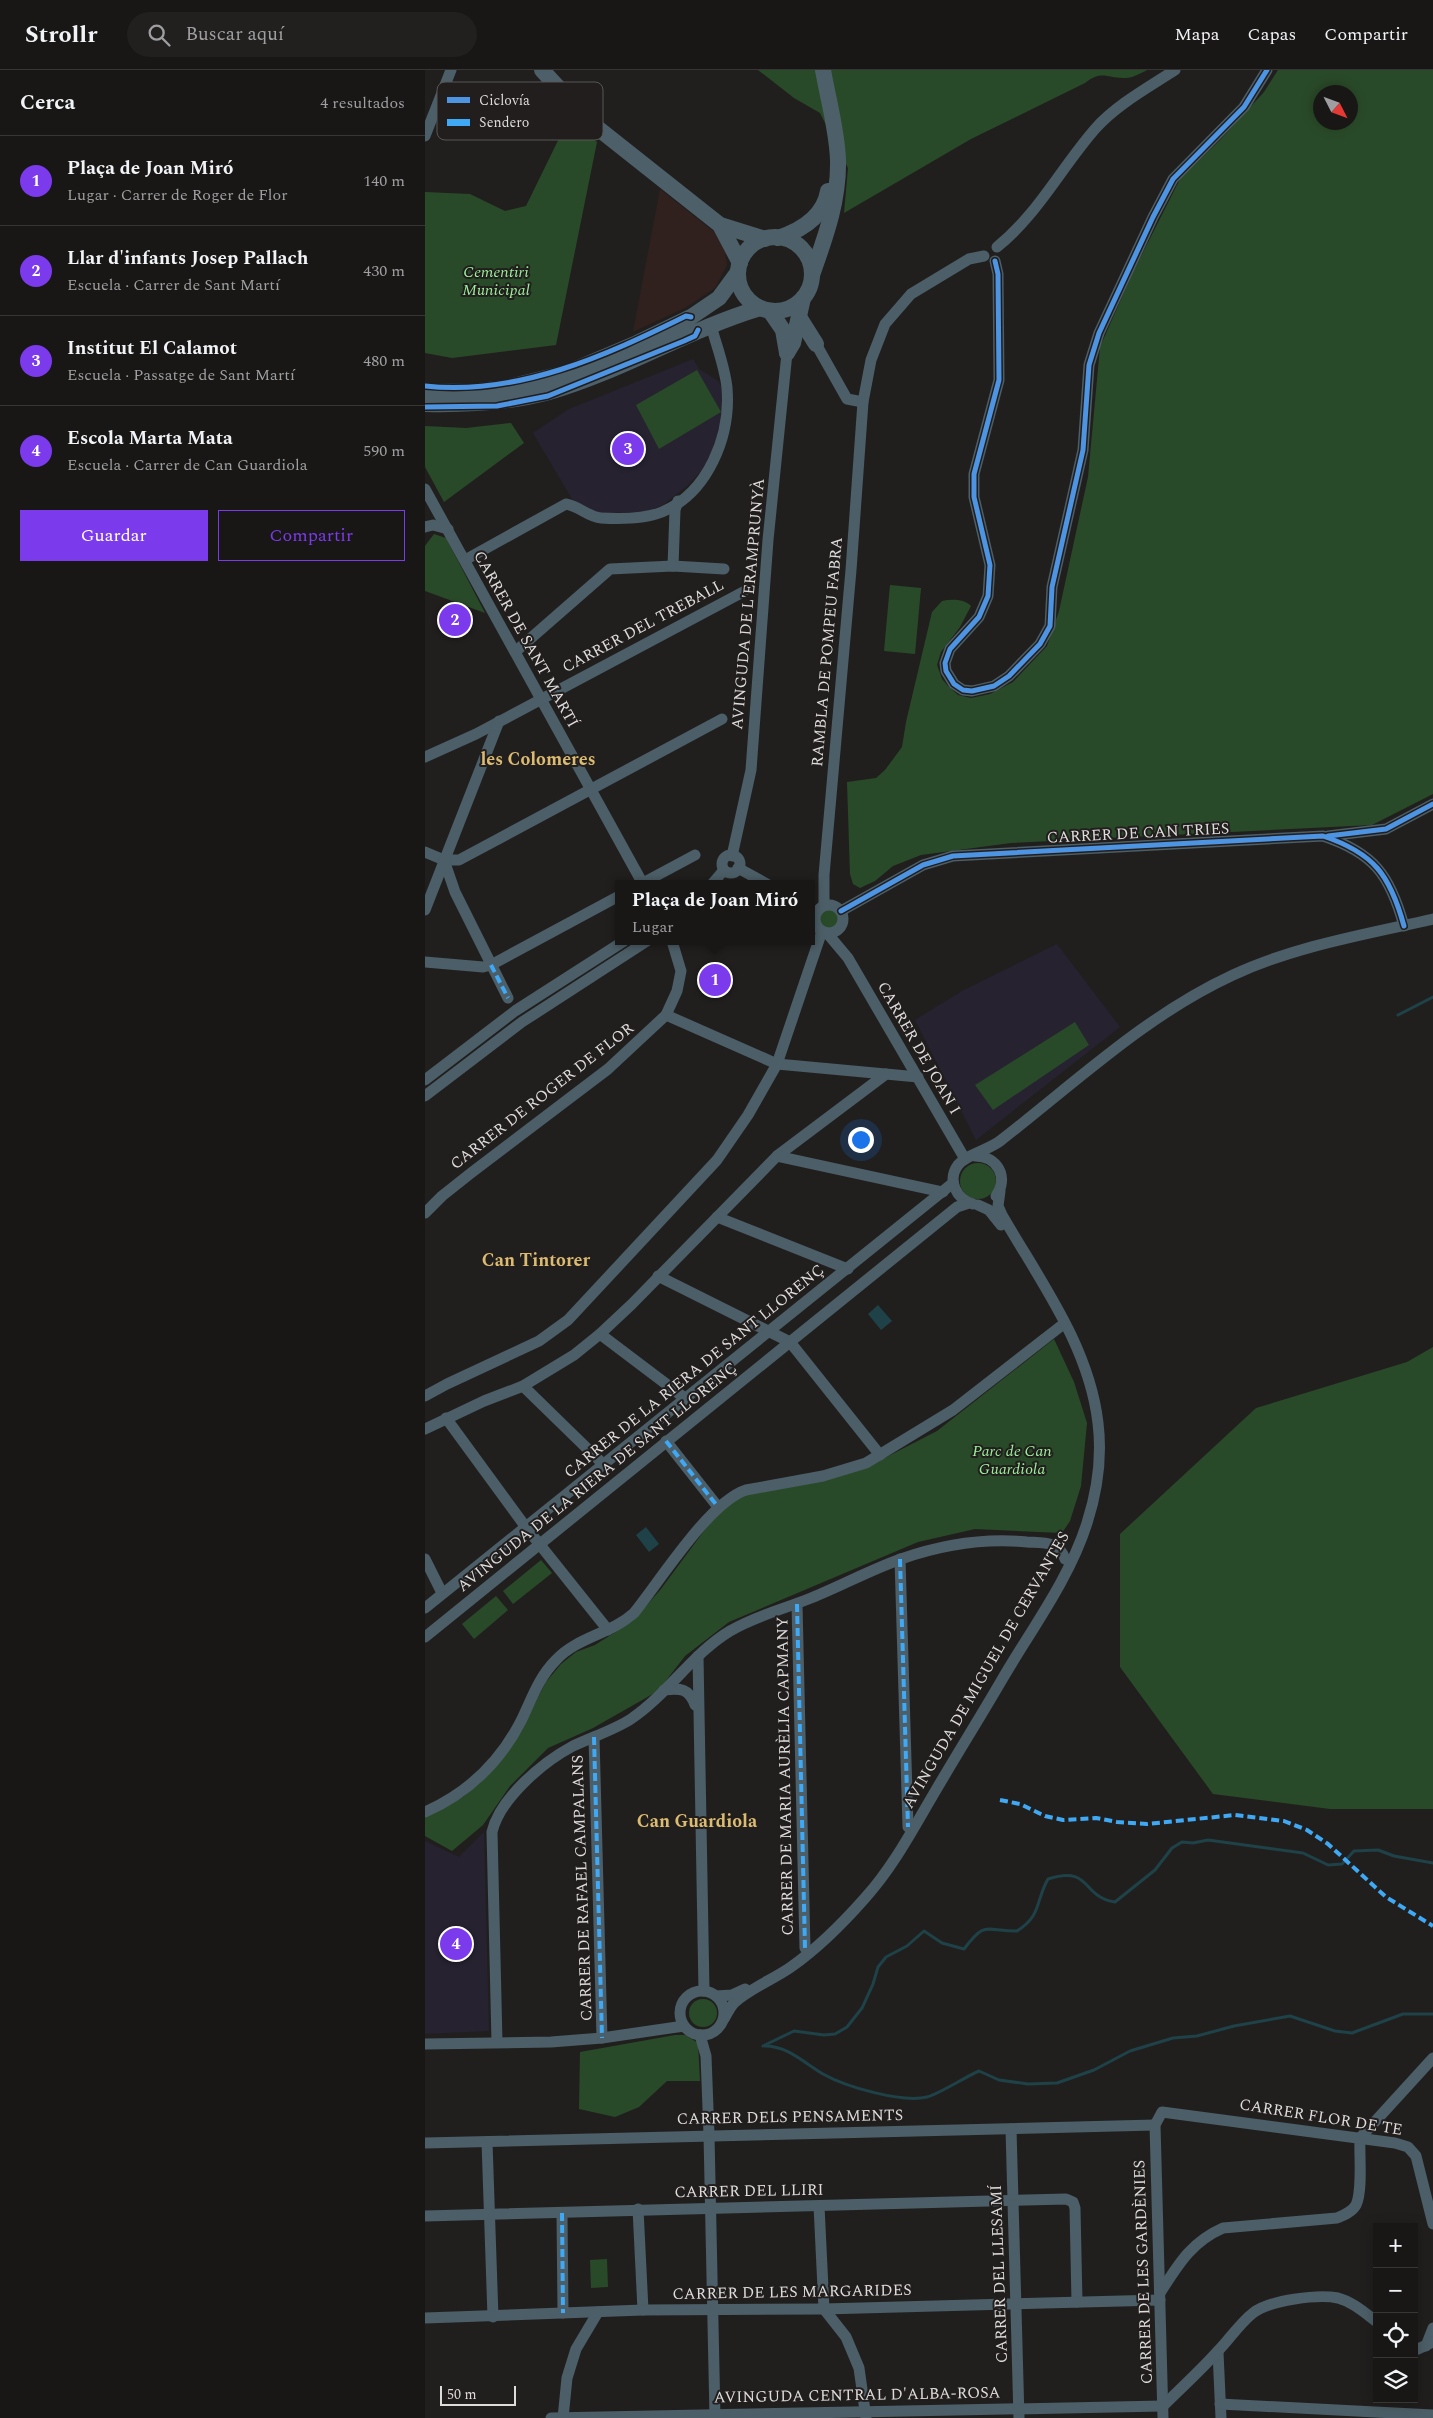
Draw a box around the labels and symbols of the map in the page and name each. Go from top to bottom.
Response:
legend [437,82,603,140]
north arrow [1313,85,1358,130]
text: Ciclovía [479,90,530,111]
text: Sendero [479,112,529,133]
park label: Cementiri Municipal [462,260,530,302]
pin: 3 [612,430,644,468]
street label: AVINGUDA DE L'ERAMPRUNYÀ [725,477,771,731]
street label: RAMBLA DE POMPEU FABRA [805,536,849,768]
street label: CARRER DE SANT MARTÍ [467,546,585,732]
street label: CARRER DEL TREBALL [558,573,728,679]
pin: 2 [439,601,471,639]
district label: les Colomeres [480,746,596,773]
street label: CARRER DE CAN TRIES [1046,816,1230,850]
pin: 1 [699,961,731,999]
street label: CARRER DE JOAN I [871,977,967,1119]
street label: CARRER DE ROGER DE FLOR [445,1016,639,1175]
your location [848,1127,874,1153]
district label: Can Tintorer [482,1247,591,1274]
street label: CARRER DE LA RIERA DE SANT LLORENÇ [559,1258,829,1484]
street label: AVINGUDA DE LA RIERA DE SANT LLORENÇ [452,1356,742,1598]
park label: Parc de Can Guardiola [972,1439,1052,1481]
street label: AVINGUDA DE MIGUEL DE CERVANTES [896,1527,1076,1813]
street label: CARRER DE MARIA AURÈLIA CAPMANY [770,1616,800,1936]
street label: CARRER DE RAFAEL CAMPALANS [565,1754,599,2022]
district label: Can Guardiola [637,1808,758,1835]
pin: 4 [440,1925,472,1963]
street label: CARRER FLOR DE TE [1238,2092,1404,2142]
street label: CARRER DELS PENSAMENTS [677,2103,903,2131]
street label: CARRER DE LES GARDÈNIES [1127,2159,1159,2385]
street label: CARRER DEL LLIRI [674,2178,824,2204]
street label: CARRER DEL LLESAMÍ [984,2184,1014,2364]
street label: CARRER DE LES MARGARIDES [672,2278,912,2306]
street label: AVINGUDA CENTRAL D'ALBA-ROSA [713,2380,1001,2410]
scale bar [440,2383,516,2406]

